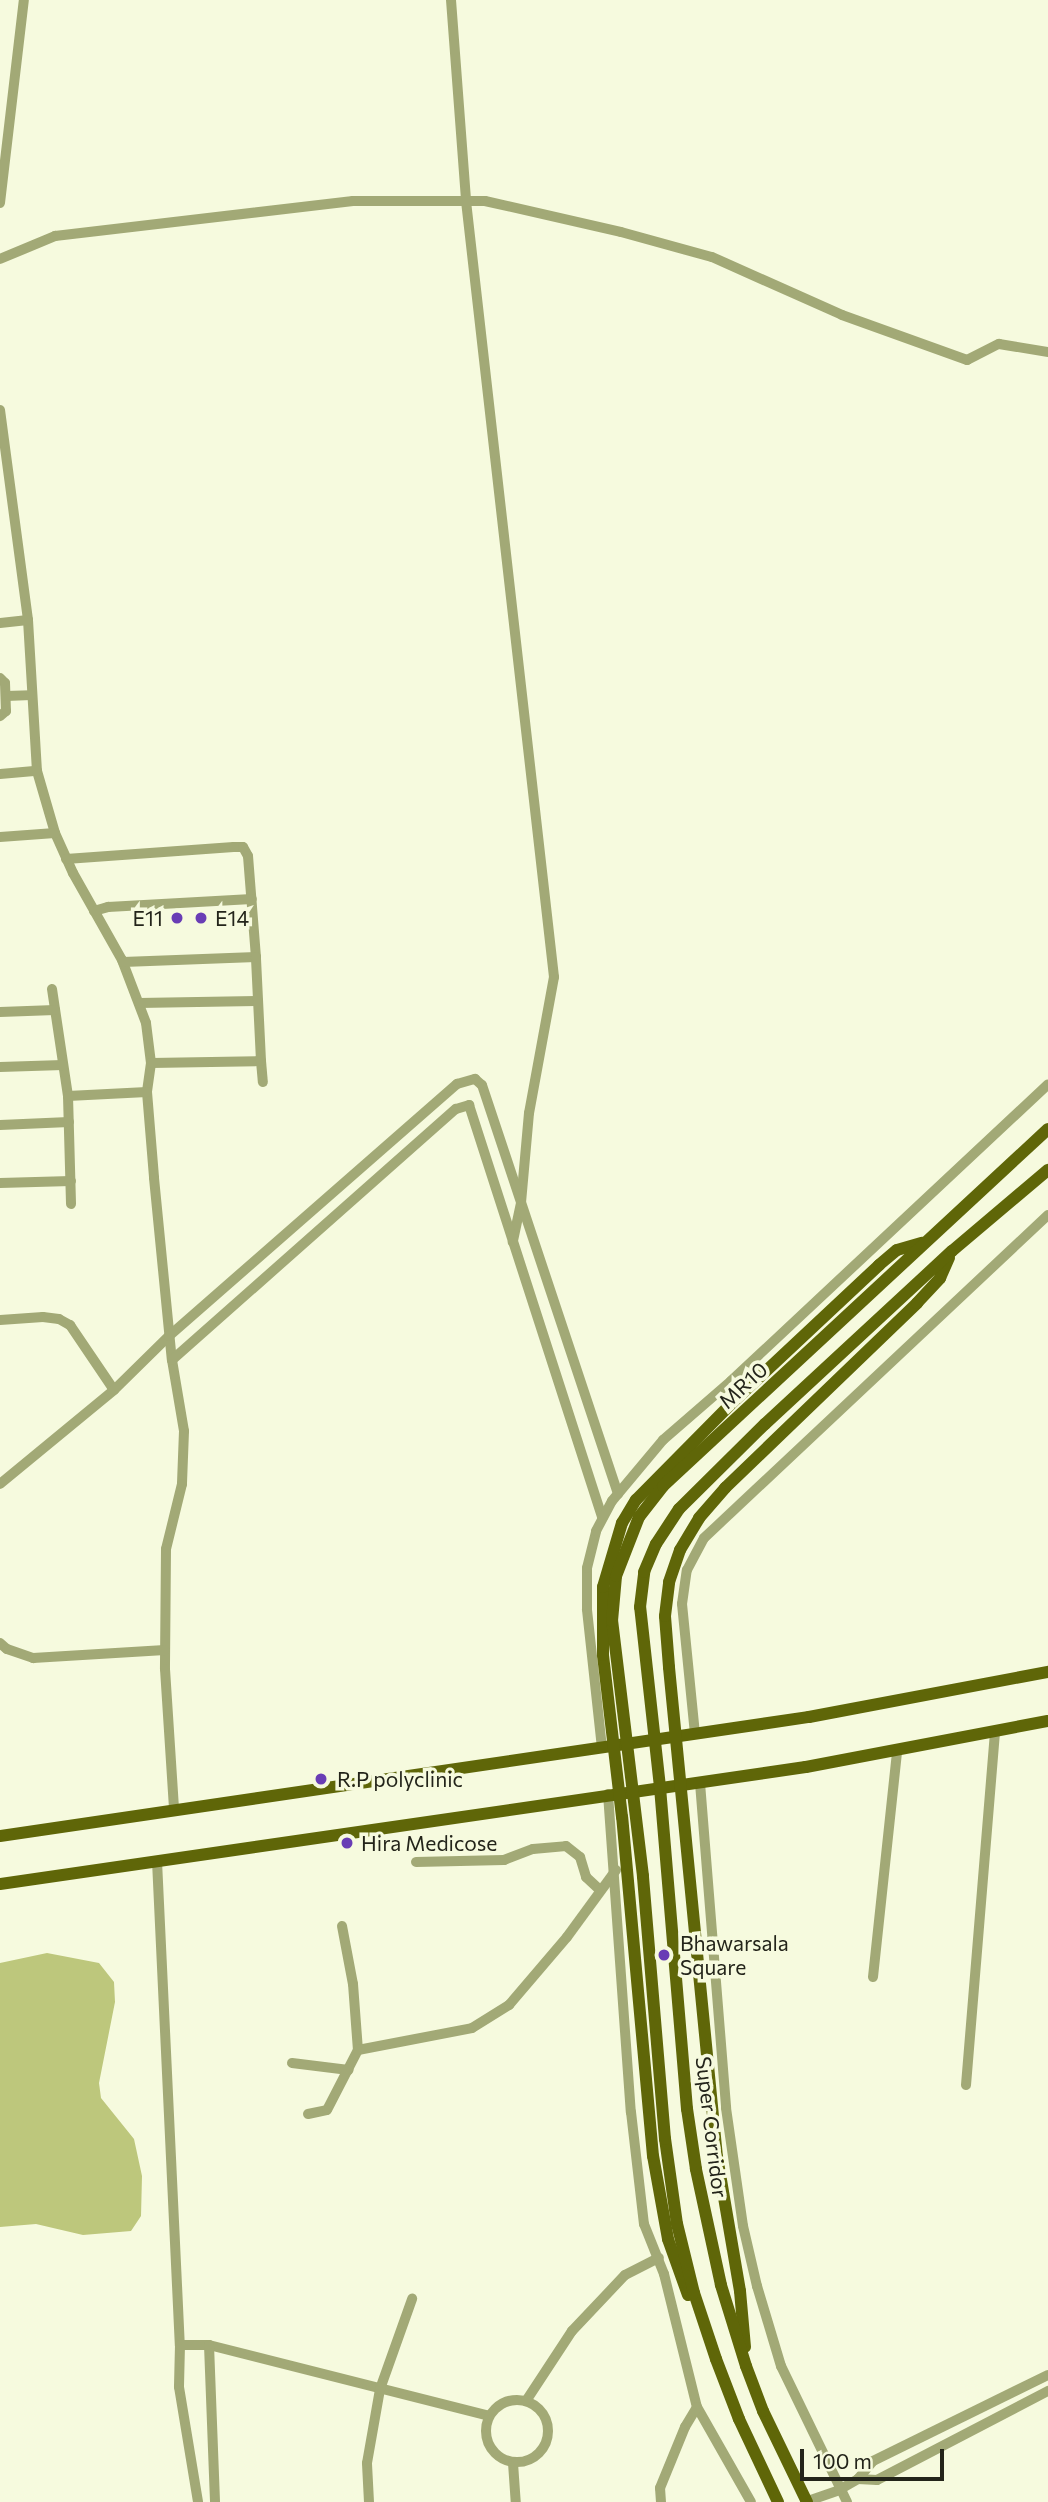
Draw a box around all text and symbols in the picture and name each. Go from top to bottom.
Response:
place label: E11 [133,905,163,931]
place label: E14 [215,905,249,931]
marker: E11 [169,910,185,926]
marker: E14 [193,910,209,926]
street label: MR10 [714,1356,772,1414]
place label: R.P polyclinic [337,1766,463,1792]
marker: R.P polyclinic [311,1769,331,1789]
place label: Hira Medicose [361,1830,497,1856]
marker: Hira Medicose [339,1835,355,1851]
place label: Bhawarsala Square [680,1930,789,1980]
marker: Bhawarsala Square [654,1945,674,1965]
street label: Super Corridor [691,2055,733,2199]
scale bar [803,2436,946,2480]
text: 100 m [813,2448,872,2473]

